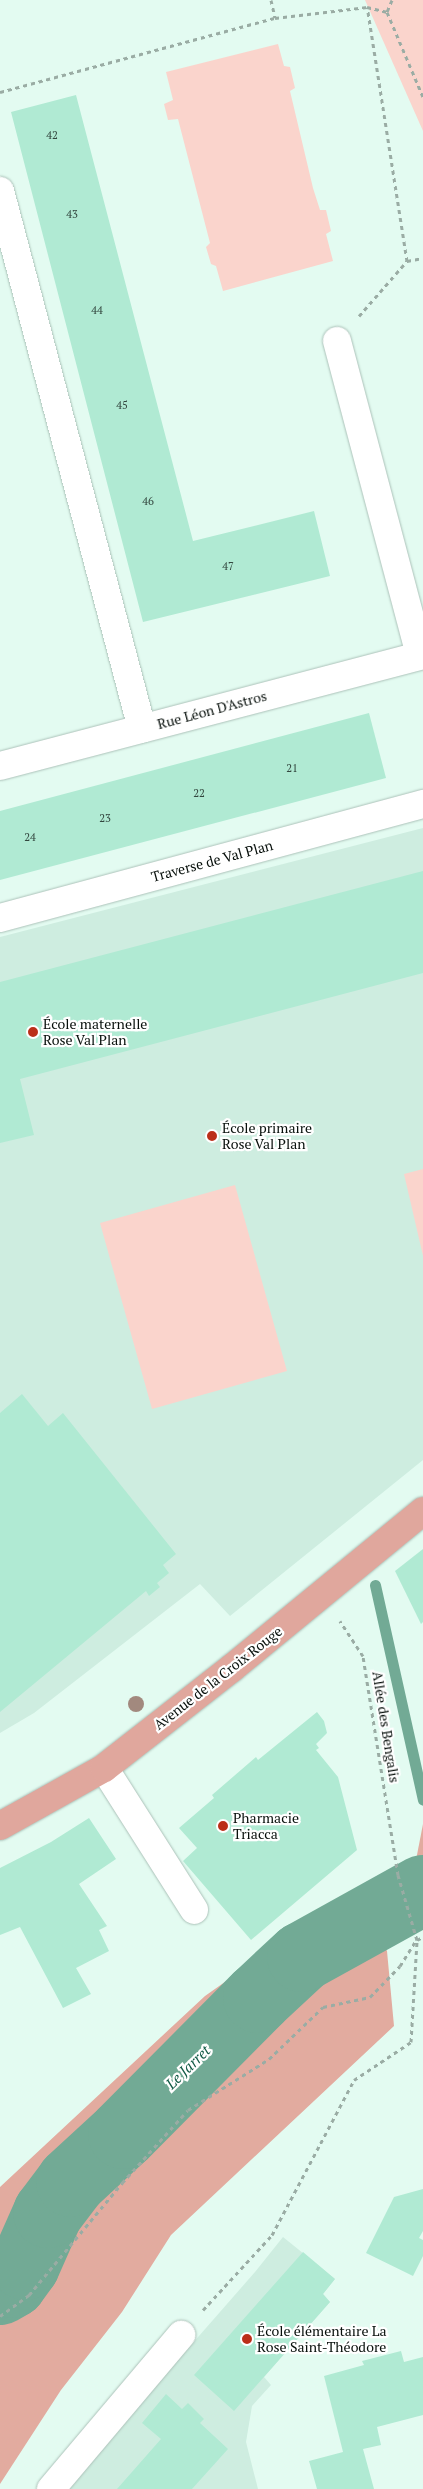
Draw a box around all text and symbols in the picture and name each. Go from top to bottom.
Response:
house number: 42 [46,128,58,142]
house number: 43 [66,207,78,221]
house number: 44 [91,303,103,317]
house number: 45 [116,398,128,412]
house number: 46 [142,494,154,508]
house number: 47 [222,559,234,573]
street label: Rue Léon D'Astros [155,687,269,733]
house number: 21 [286,761,298,775]
house number: 22 [193,786,205,800]
house number: 23 [99,811,111,825]
house number: 24 [24,830,36,844]
street label: Traverse de Val Plan [149,837,275,885]
place label: École maternelle Rose Val Plan [43,1016,147,1048]
marker: École maternelle Rose Val Plan [27,1026,39,1038]
place label: École primaire Rose Val Plan [222,1120,312,1152]
marker: École primaire Rose Val Plan [206,1130,218,1142]
street label: Avenue de la Croix Rouge [151,1623,285,1733]
street label: Allée des Bengalis [369,1670,403,1784]
place label: Pharmacie Triacca [233,1810,299,1842]
marker: Pharmacie Triacca [217,1820,229,1832]
water label: Le Jarret [162,2041,214,2093]
place label: École élémentaire La Rose Saint-Théodore [257,2323,387,2356]
marker: École élémentaire La Rose Saint-Théodore [241,2333,253,2345]

